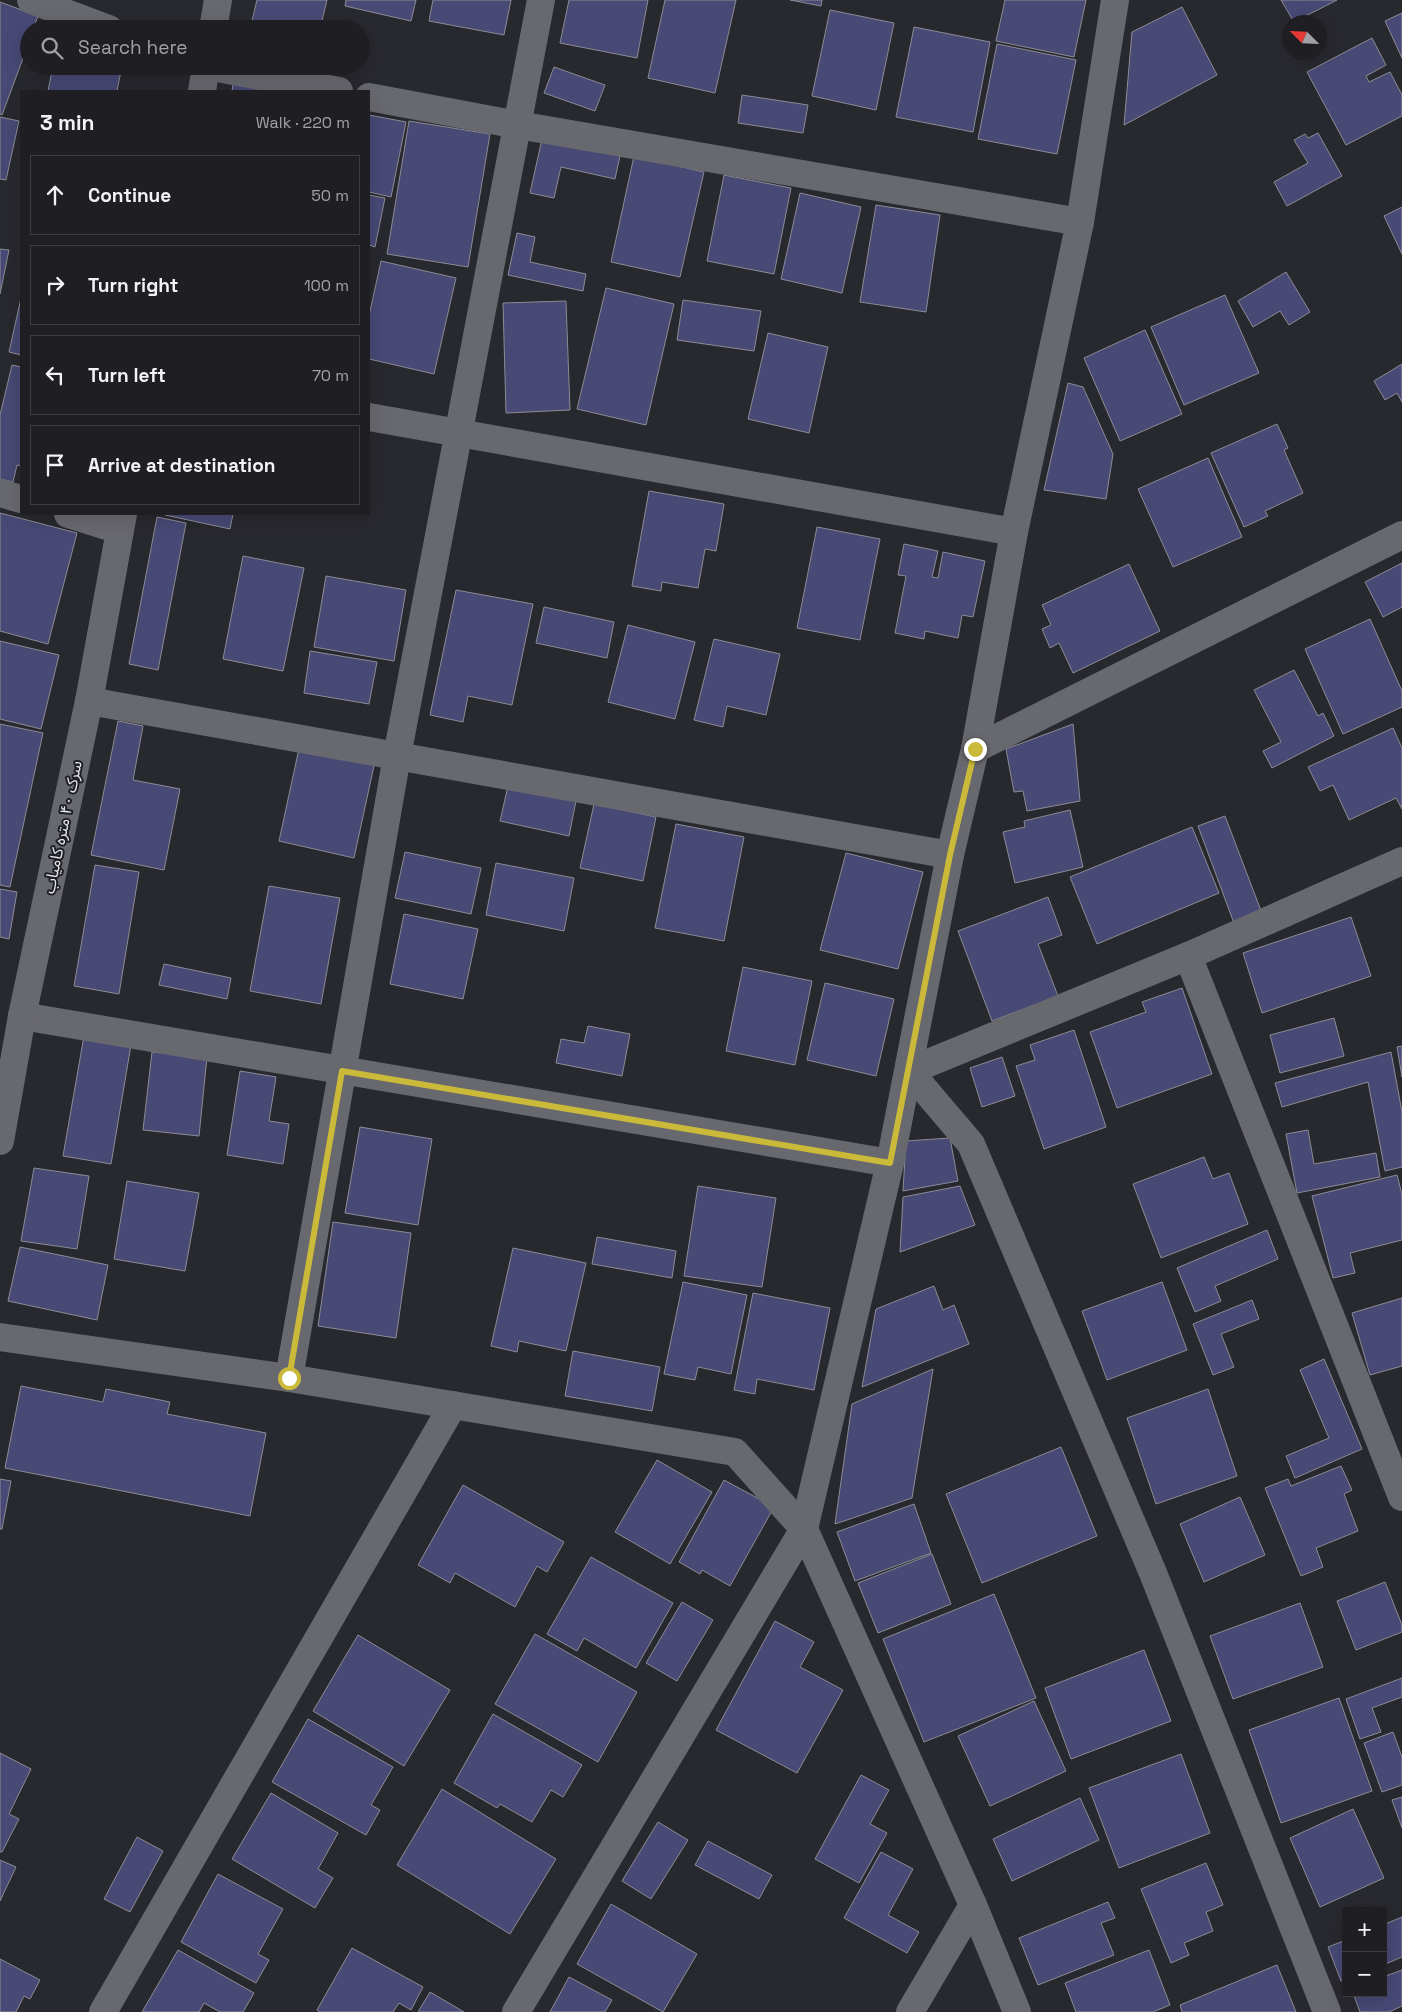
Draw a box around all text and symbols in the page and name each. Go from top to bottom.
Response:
north arrow [1282,15,1327,60]
search box [20,20,370,75]
icon: search [38,34,66,62]
text: Search here [78,35,188,60]
text: 3 min [40,109,95,136]
text: Walk · 220 m [256,112,350,133]
icon: ahead [41,181,69,209]
text: Continue [88,183,171,208]
text: 50 m [311,185,349,206]
icon: right [41,271,69,299]
text: Turn right [88,273,178,298]
text: 100 m [304,275,349,296]
icon: left [41,361,69,389]
text: Turn left [88,363,166,388]
text: 70 m [312,365,349,386]
icon: arrive [41,451,69,479]
text: Arrive at destination [88,453,276,478]
route end [964,738,987,761]
street label: سرک ۴۰ متره کامیاب [38,759,87,896]
route start [278,1367,301,1390]
map controls [1342,1907,1387,1997]
button: + [1342,1907,1387,1952]
button: − [1342,1952,1387,1997]

